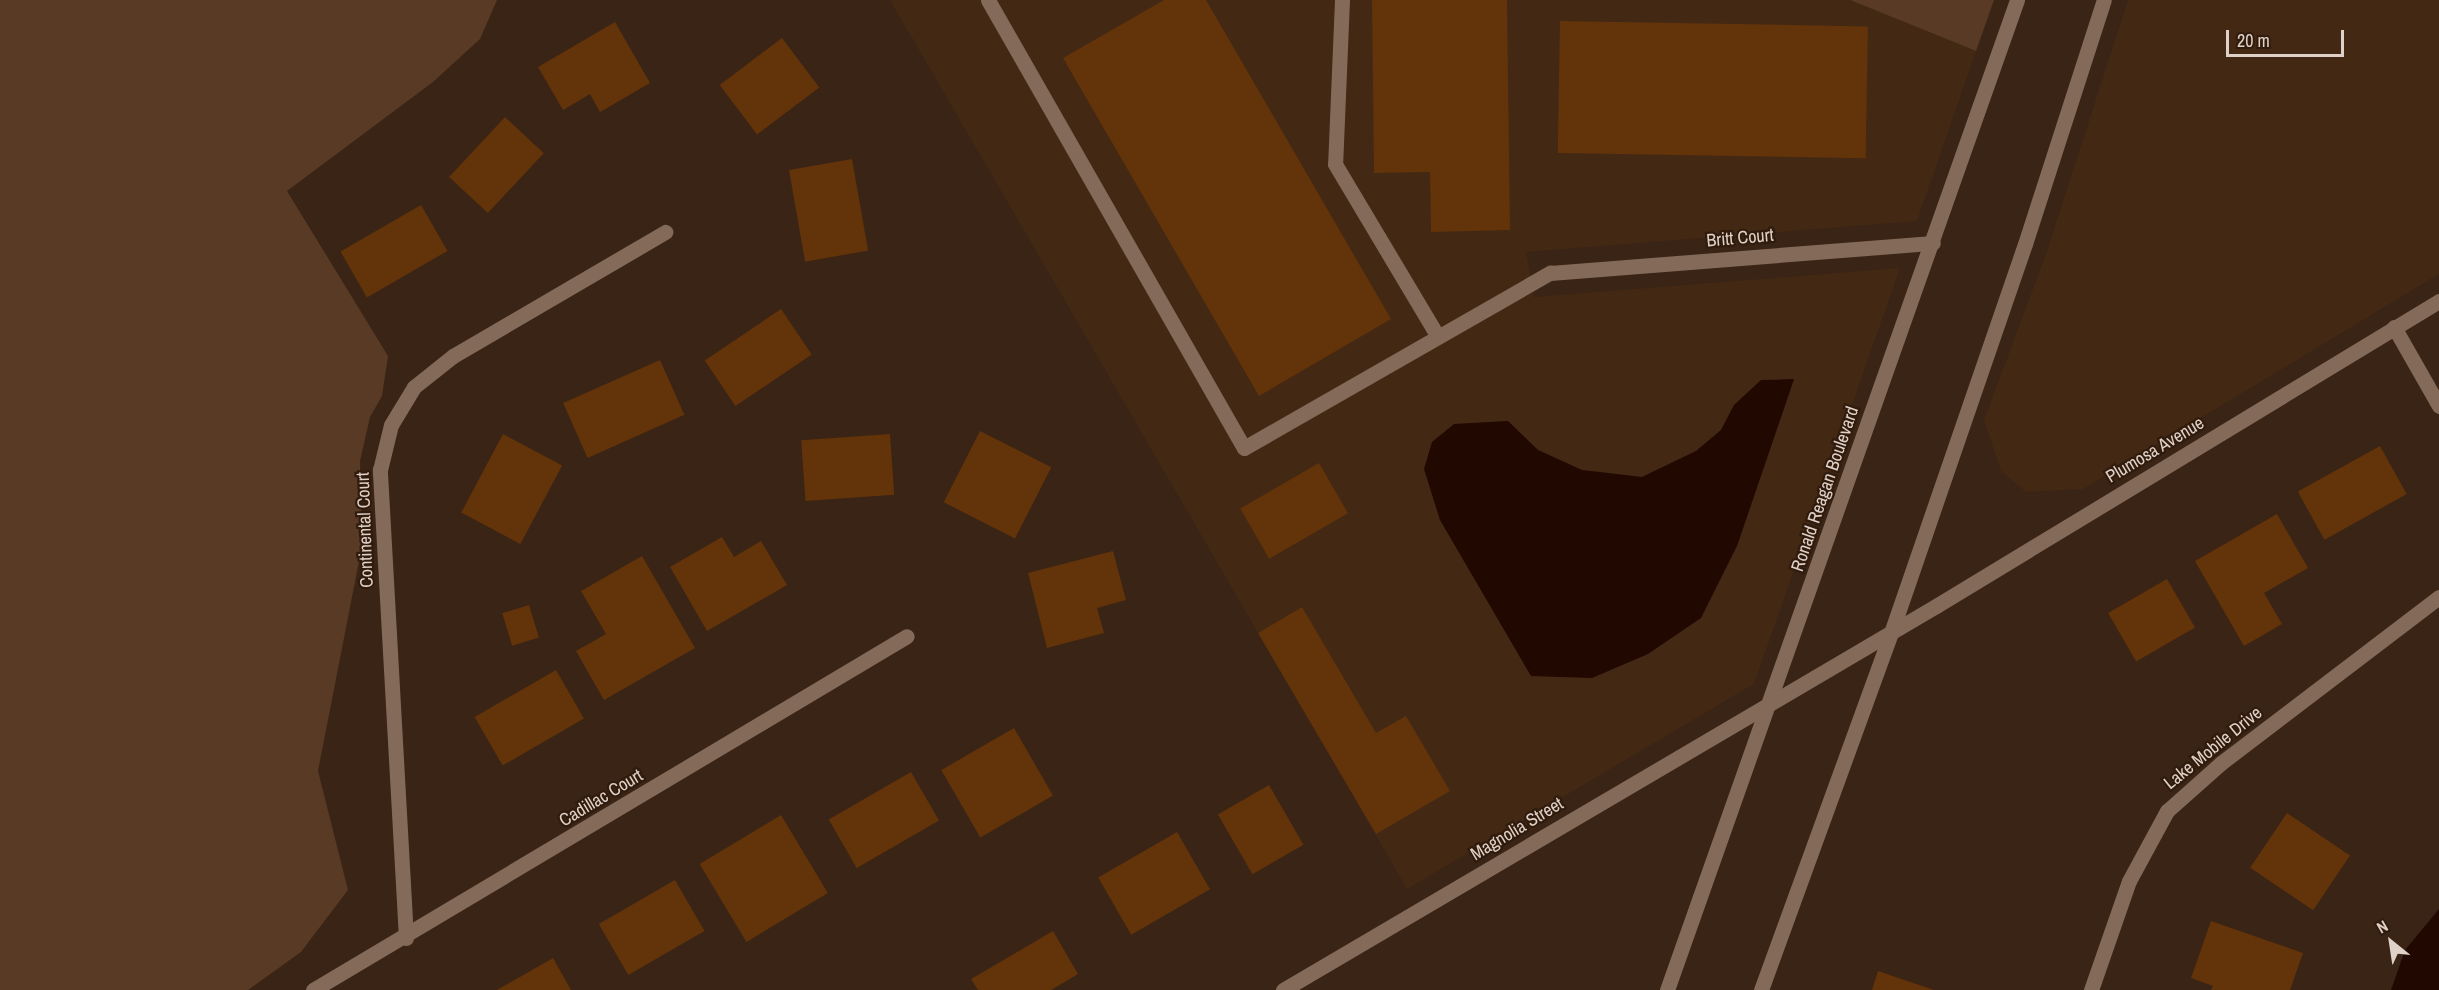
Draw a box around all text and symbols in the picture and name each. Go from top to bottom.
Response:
scale bar [2229,18,2348,56]
text: 20 m [2237,28,2270,53]
street label: Britt Court [1706,224,1774,252]
street label: Ronald Reagan Boulevard [1787,404,1863,574]
street label: Plumosa Avenue [2102,412,2208,488]
street label: Continental Court [352,472,378,588]
street label: Lake Mobile Drive [2160,702,2266,794]
street label: Cadillac Court [555,765,647,831]
street label: Magnolia Street [1467,793,1567,865]
north arrow [2361,912,2421,972]
text: N [2372,915,2392,938]

